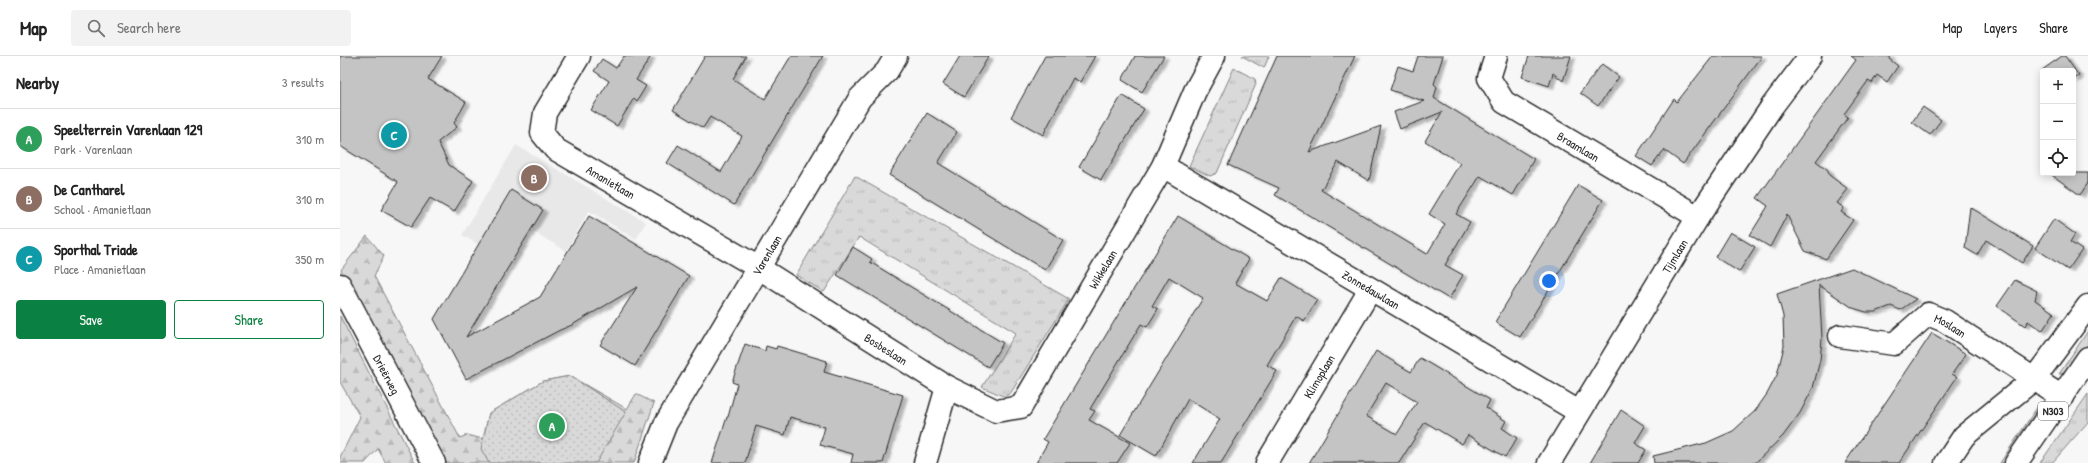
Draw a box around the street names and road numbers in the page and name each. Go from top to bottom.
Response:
street label: Braamlaan [1554,127,1603,165]
street label: Amanietlaan [583,161,639,203]
street label: Varenlaan [748,231,785,278]
street label: Tijmlaan [1657,236,1691,276]
street label: Wikkelaan [1084,246,1121,292]
street label: Zonnedauwlaan [1339,265,1403,313]
street label: Moslaan [1932,309,1970,341]
street label: Bosbeslaan [861,329,911,369]
street label: Drieërweg [370,351,405,397]
street label: Klimoplaan [1299,351,1338,401]
road number: N303 [2038,402,2068,420]

